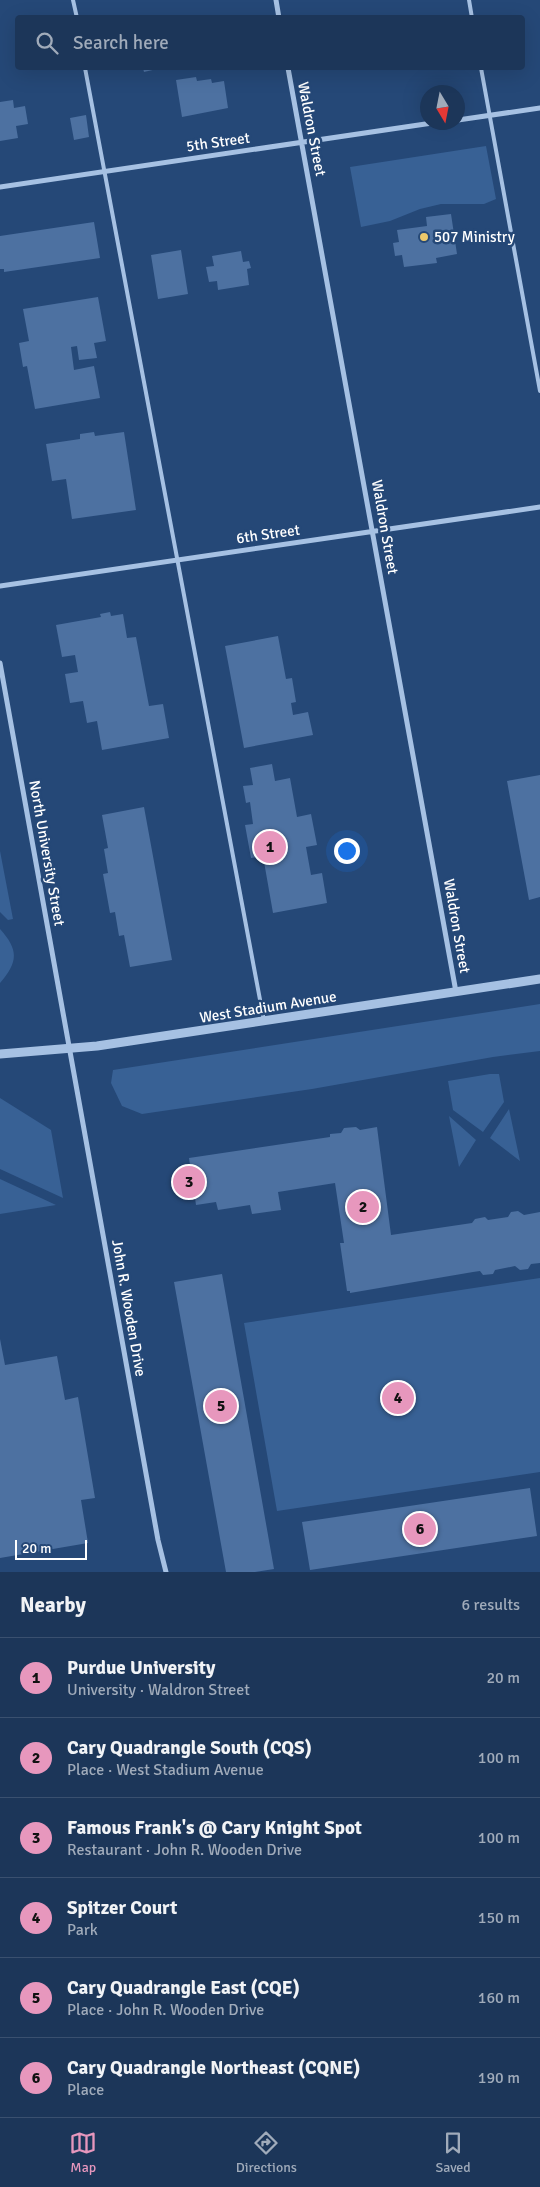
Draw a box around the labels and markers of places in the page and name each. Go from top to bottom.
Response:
place label: 507 Ministry [434,228,515,246]
marker: 507 Ministry [418,231,430,243]
pin: 1 [254,828,286,866]
pin: 3 [173,1163,205,1201]
pin: 2 [347,1188,379,1226]
pin: 4 [382,1379,414,1417]
pin: 5 [205,1387,237,1425]
pin: 6 [404,1510,436,1548]

